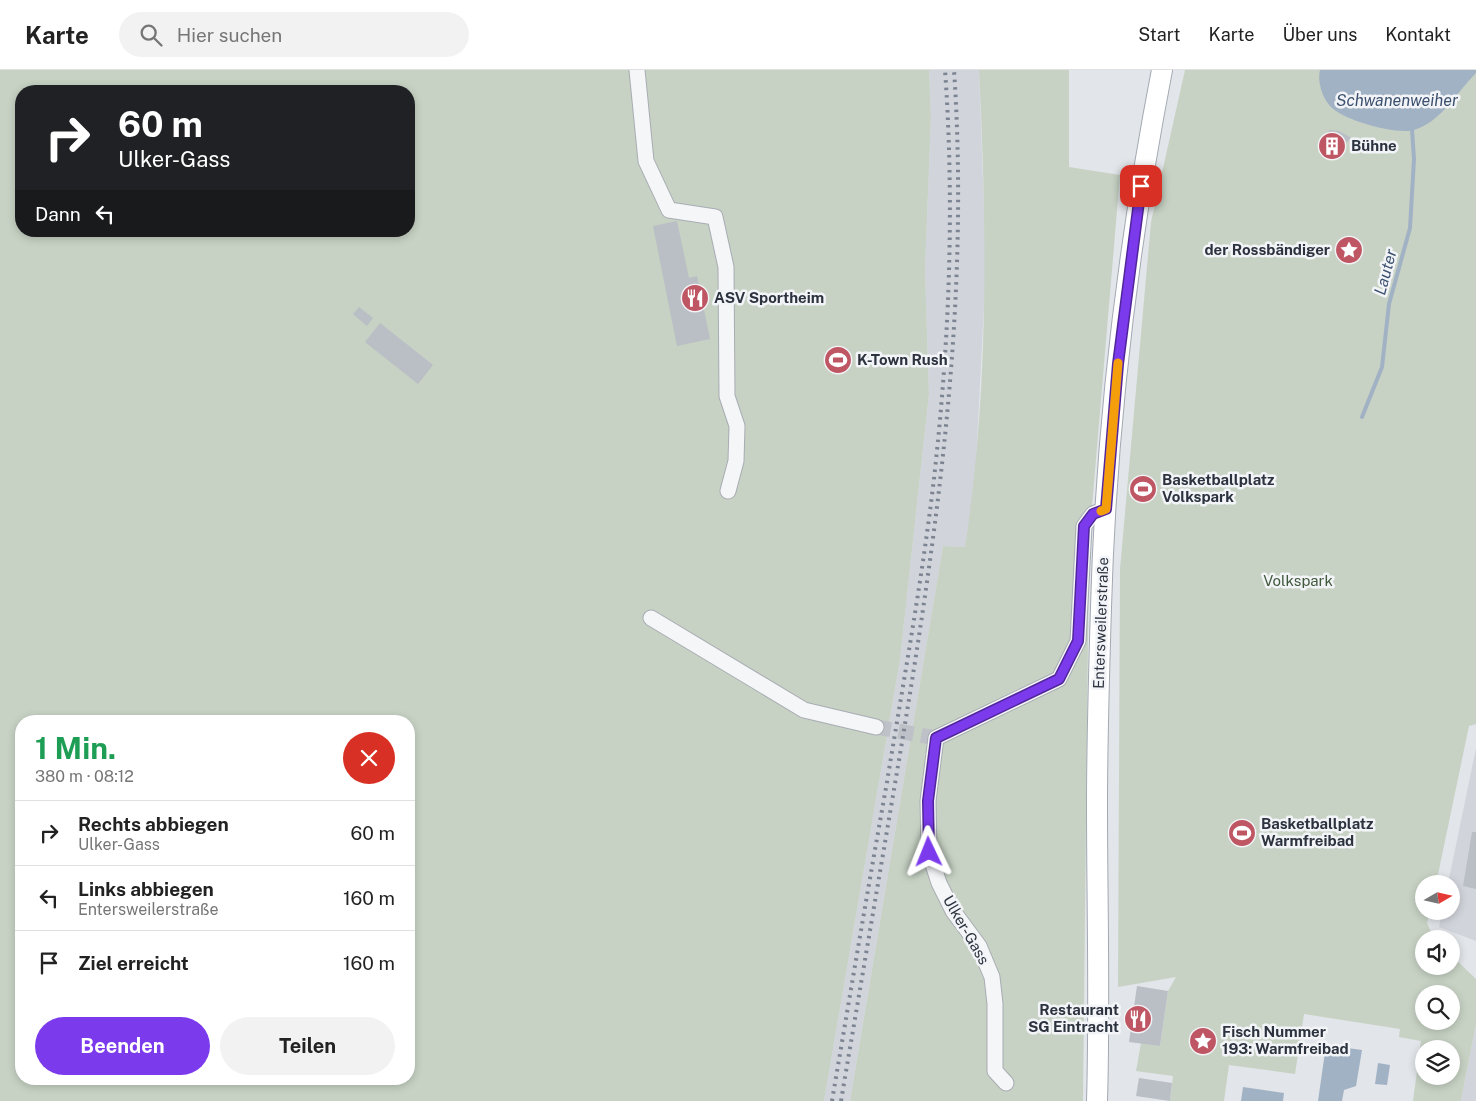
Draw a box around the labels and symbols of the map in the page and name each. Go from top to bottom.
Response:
water label: Schwanenweiher [1336,91,1459,110]
building icon: Bühne [1317,131,1347,161]
place label: Bühne [1351,137,1397,154]
pin [1120,165,1162,207]
place icon: der Rossbändiger [1334,235,1364,265]
place label: der Rossbändiger [1204,241,1330,258]
water label: Lauter [1370,246,1401,297]
restaurant icon: ASV Sportheim [680,283,710,313]
place label: ASV Sportheim [714,289,824,306]
sports icon: K-Town Rush [823,345,853,375]
place label: K-Town Rush [857,351,948,368]
place label: Basketballplatz Volkspark [1162,471,1275,505]
sports icon: Basketballplatz Volkspark [1128,474,1158,504]
street label: Entersweilerstraße [1090,557,1111,689]
park label: Volkspark [1263,572,1333,589]
place label: Basketballplatz Warmfreibad [1261,815,1374,849]
sports icon: Basketballplatz Warmfreibad [1227,818,1257,848]
position arrow [902,825,954,877]
north arrow [1415,875,1460,920]
street label: Ulker-Gass [940,892,993,967]
place label: Restaurant SG Eintracht [1028,1001,1119,1035]
restaurant icon: Restaurant SG Eintracht [1123,1004,1153,1034]
place label: Fisch Nummer 193: Warmfreibad [1222,1023,1349,1057]
place icon: Fisch Nummer 193: Warmfreibad [1188,1026,1218,1056]

